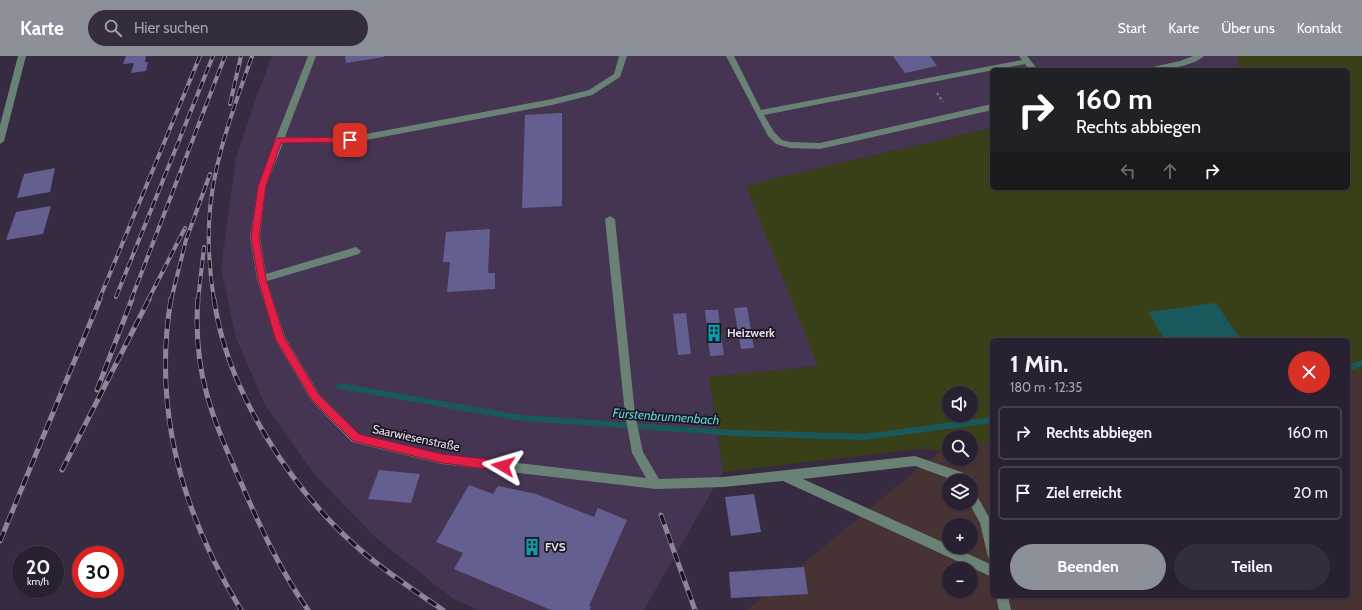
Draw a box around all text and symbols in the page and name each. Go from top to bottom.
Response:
search box [88,10,368,46]
text: Karte [20,17,64,40]
icon: search [102,17,124,39]
text: Hier suchen [134,19,208,37]
text: Start [1118,19,1146,37]
text: Karte [1168,19,1199,37]
text: Über uns [1221,19,1275,37]
text: Kontakt [1297,19,1342,37]
text: 160 m [1076,82,1152,116]
icon: right [1010,84,1062,136]
text: Rechts abbiegen [1076,116,1201,138]
pin [333,123,367,157]
icon: arrive [339,129,361,151]
icon: left [1117,160,1139,182]
icon: ahead [1159,160,1181,182]
icon: right [1201,160,1223,182]
building icon: Heizwerk [704,323,724,343]
place label: Heizwerk [727,325,775,340]
text: 1 Min. [1010,349,1068,378]
button: close [1288,351,1330,393]
text: 180 m · 12:35 [1010,379,1082,395]
map controls [942,386,978,598]
button: sound [942,386,978,422]
water label: Fürstenbrunnenbach [612,404,720,428]
street label: Saarwiesenstraße [371,421,461,454]
icon: right [1012,422,1034,444]
text: Rechts abbiegen [1046,424,1152,442]
text: 160 m [1288,424,1328,442]
button: search [942,430,978,466]
position arrow [482,445,524,487]
button: layers [942,474,978,510]
icon: arrive [1012,482,1034,504]
text: Ziel erreicht [1046,484,1122,502]
text: 20 m [1293,484,1328,502]
button: + [942,518,978,554]
building icon: FVS [522,537,542,557]
place label: FVS [545,539,566,554]
button: Beenden [1010,544,1166,590]
button: Teilen [1174,544,1330,590]
speed limit sign: 30 [72,546,124,598]
text: 20 [26,555,50,579]
button: − [942,562,978,598]
text: km/h [27,575,49,588]

